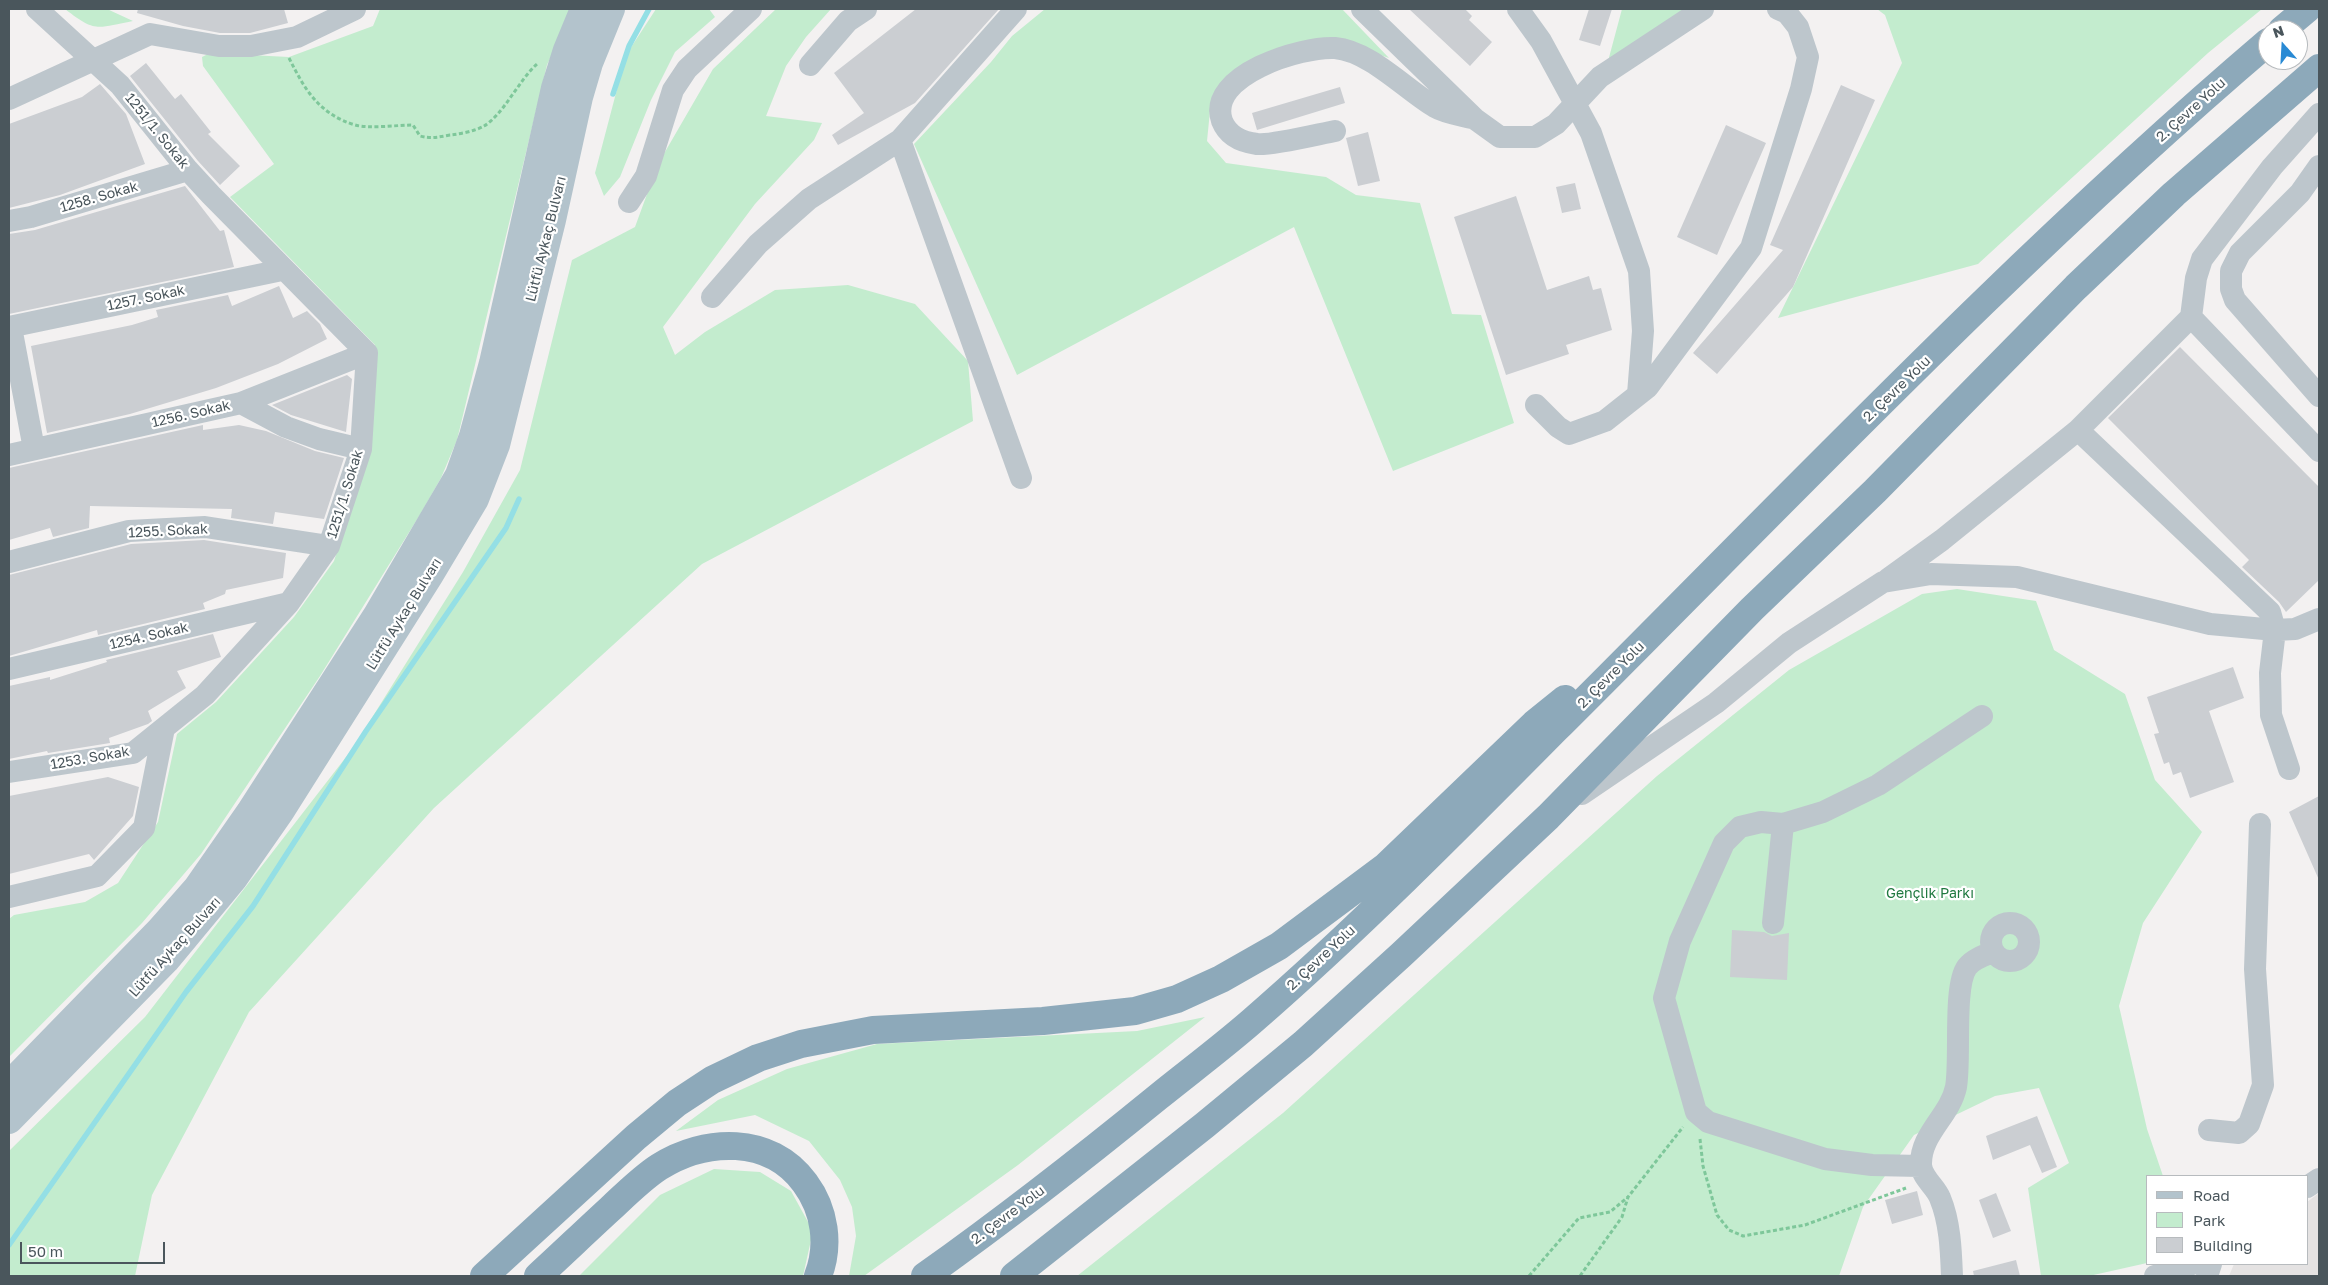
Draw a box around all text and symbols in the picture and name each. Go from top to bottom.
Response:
north arrow [2258,20,2308,70]
text: N [2270,22,2286,41]
street label: 2. Çevre Yolu [2153,75,2229,145]
street label: 1251/1. Sokak [122,90,192,172]
street label: Lütfü Aykaç Bulvarı [522,175,570,303]
street label: 1258. Sokak [58,178,140,216]
street label: 1257. Sokak [106,282,186,314]
street label: 2. Çevre Yolu [1860,353,1934,425]
street label: 1256. Sokak [150,397,232,431]
street label: 1251/1. Sokak [324,448,366,540]
street label: 1255. Sokak [128,521,208,541]
street label: Lütfü Aykaç Bulvarı [363,555,445,673]
street label: 1254. Sokak [108,619,190,653]
street label: 2. Çevre Yolu [1574,638,1648,712]
street label: 1253. Sokak [49,743,131,773]
park label: Gençlik Parkı [1886,886,1974,902]
street label: Lütfü Aykaç Bulvarı [126,894,224,1000]
street label: 2. Çevre Yolu [1283,922,1359,994]
legend [2146,1175,2308,1265]
street label: 2. Çevre Yolu [968,1182,1048,1248]
text: Road [2193,1186,2230,1204]
text: Park [2193,1211,2225,1229]
scale bar [22,1232,168,1264]
text: Building [2193,1236,2253,1254]
text: 50 m [28,1242,63,1260]

